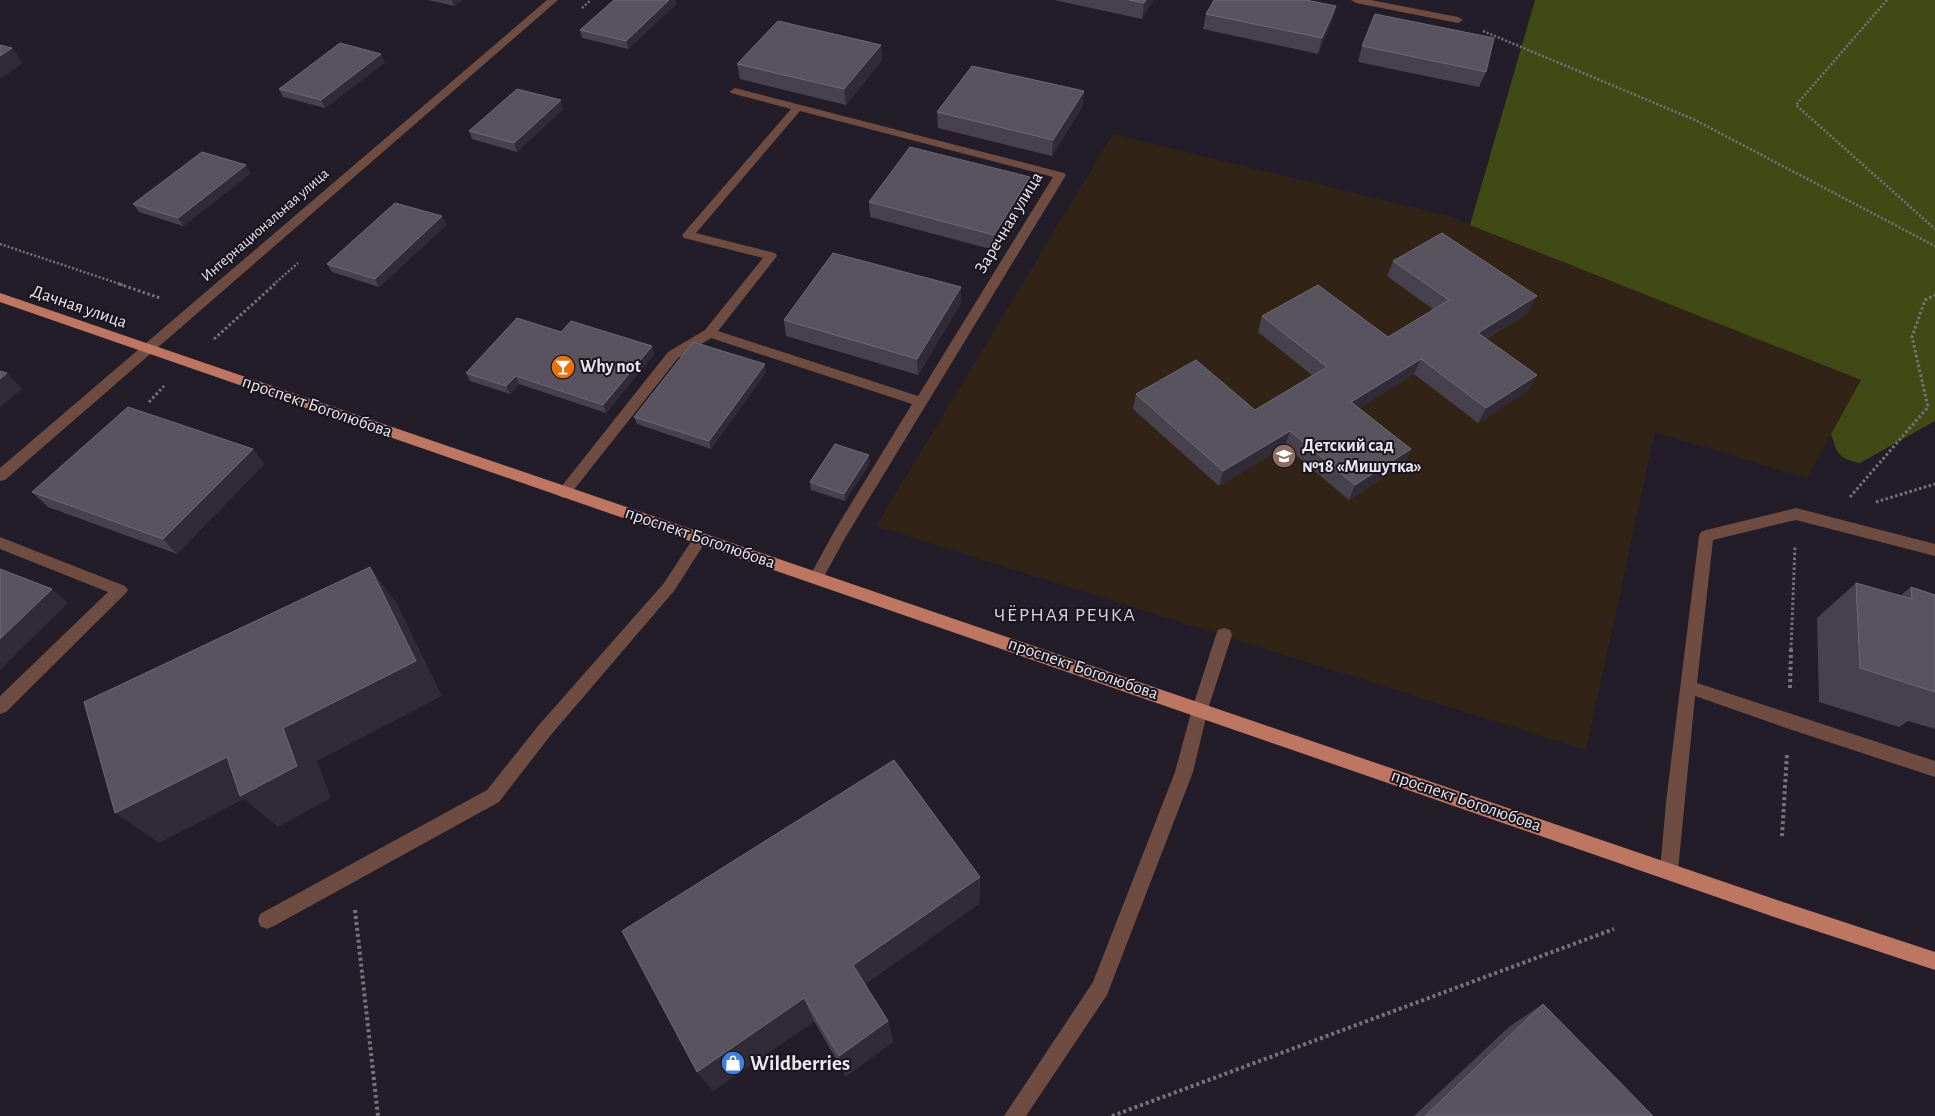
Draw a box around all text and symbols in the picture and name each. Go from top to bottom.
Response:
street label: Интернациональная улица [198,166,332,284]
street label: Заречная улица [972,169,1046,277]
street label: Дачная улица [29,282,129,332]
bar icon: Why not [550,354,576,380]
place label: Why not [580,358,641,376]
street label: проспект Боголюбова [240,372,395,441]
place label: Детский сад №18 «Мишутка» [1302,437,1422,476]
school or university icon: Детский сад №18 «Мишутка» [1271,443,1297,469]
street label: проспект Боголюбова [623,503,778,572]
district label: ЧЁРНАЯ РЕЧКА [994,605,1136,625]
street label: проспект Боголюбова [1006,634,1161,703]
street label: проспект Боголюбова [1389,766,1544,835]
shop icon: Wildberries [720,1050,746,1076]
place label: Wildberries [750,1053,850,1074]

